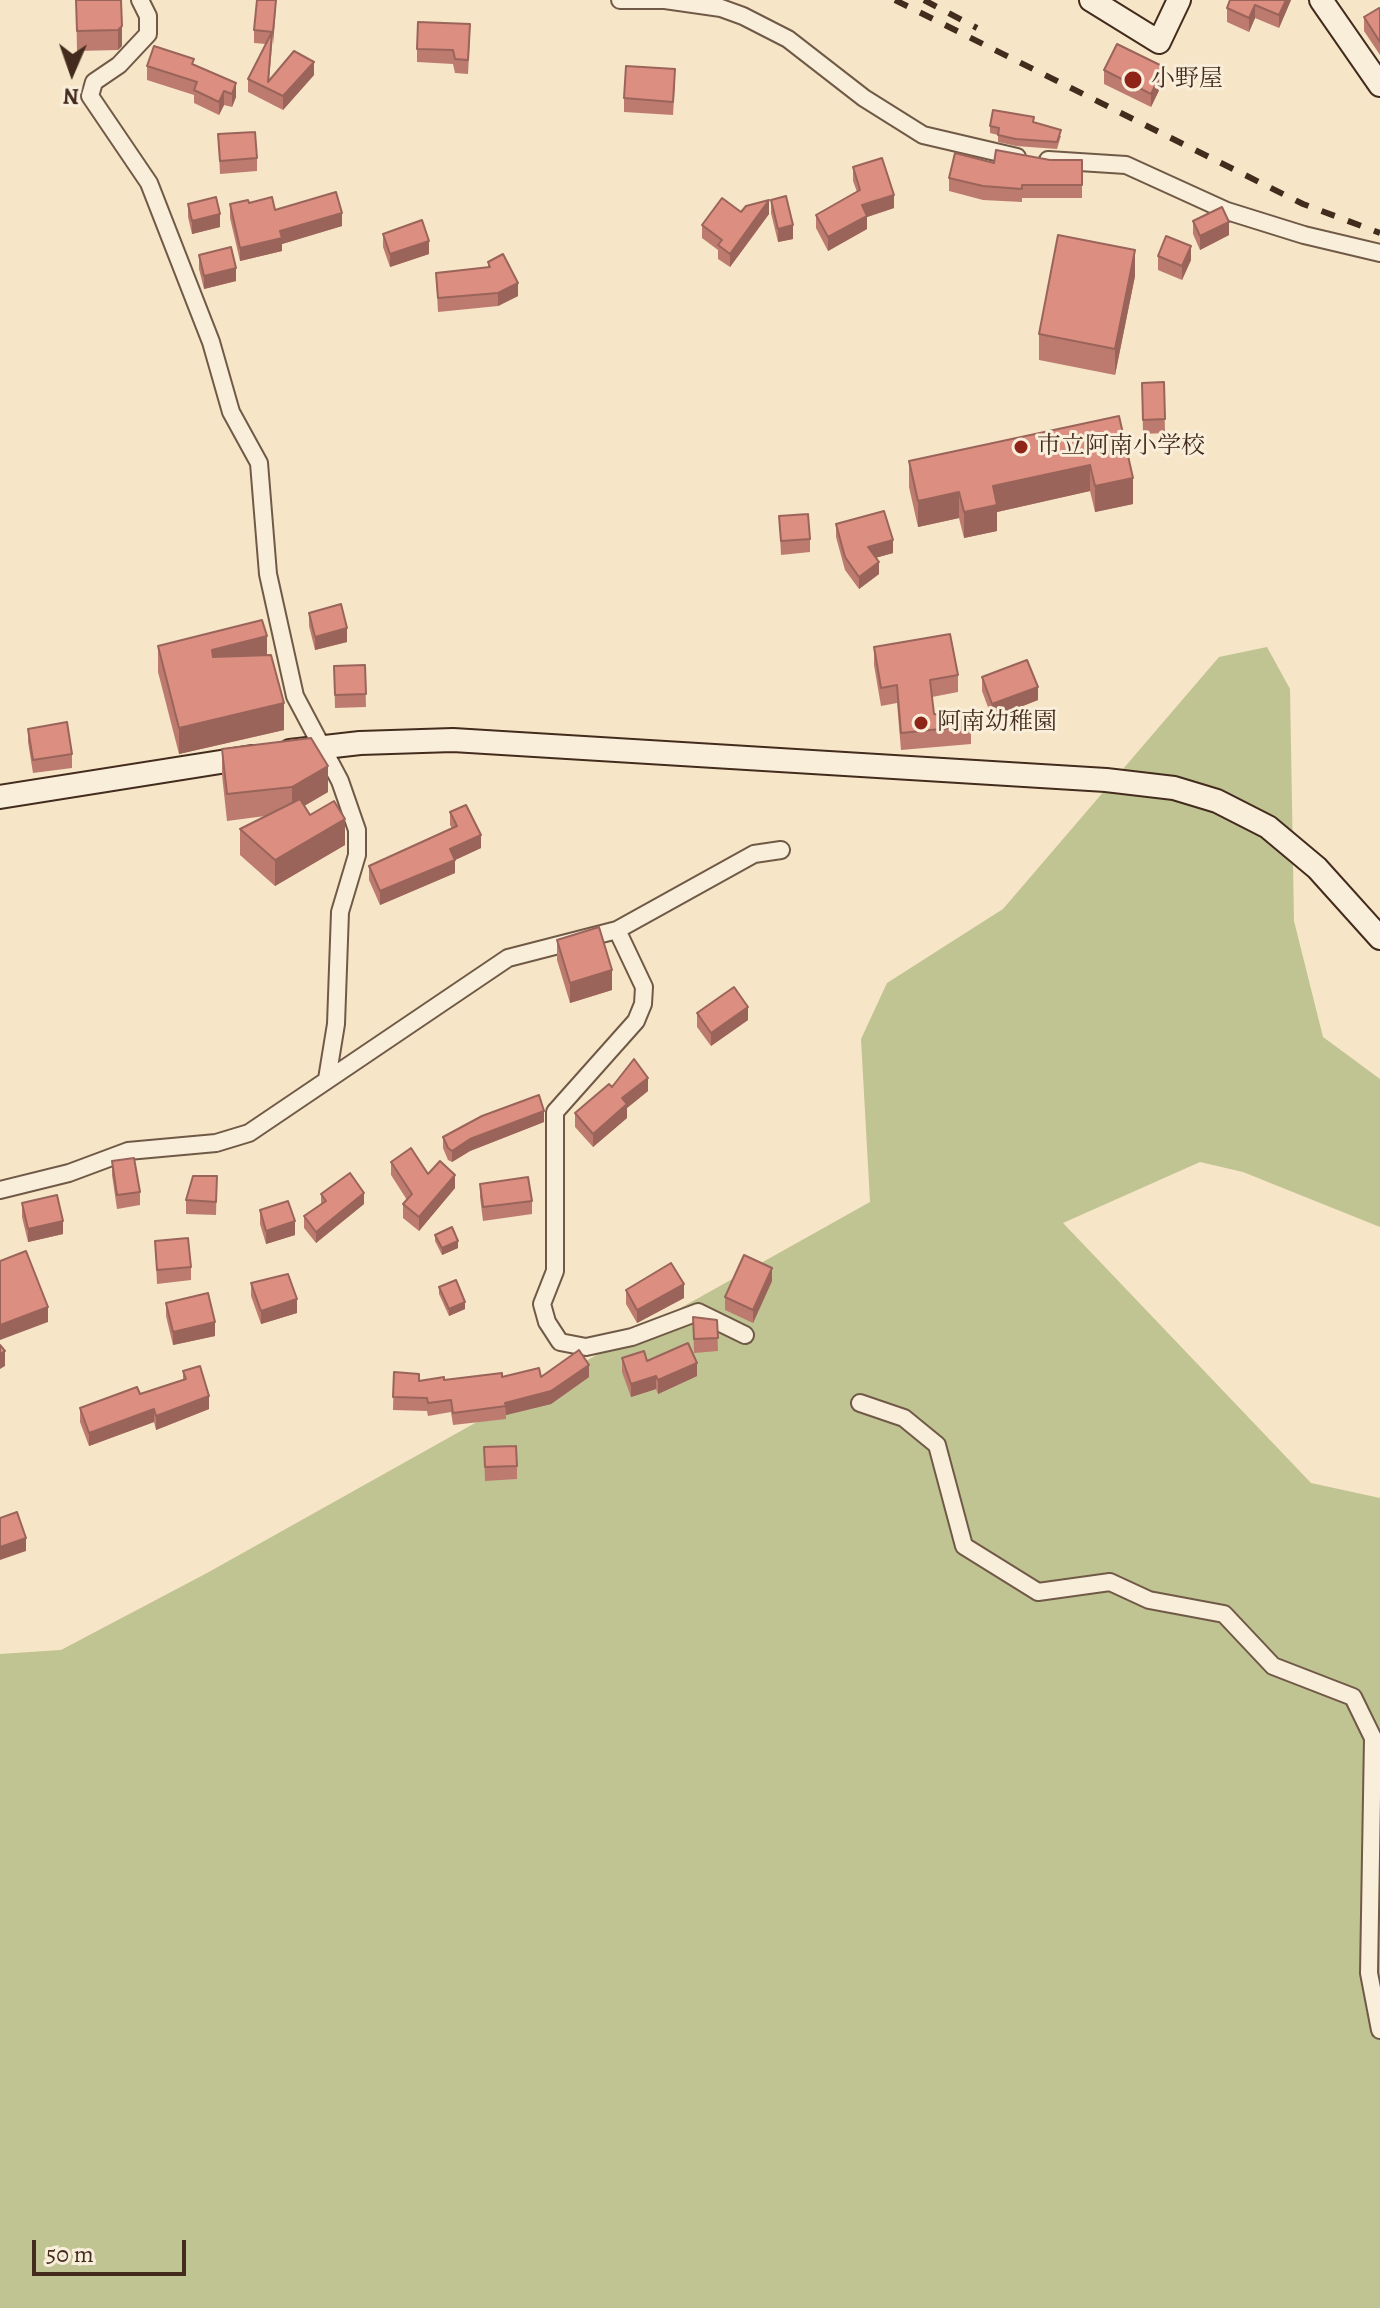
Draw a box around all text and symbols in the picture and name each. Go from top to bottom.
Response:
north arrow [32,32,112,112]
place label: 小野屋 [1151,66,1223,94]
marker: 小野屋 [1122,69,1144,91]
text: N [63,81,80,111]
place label: 市立阿南小学校 [1037,433,1205,461]
marker: 市立阿南小学校 [1012,438,1030,456]
place label: 阿南幼稚園 [937,709,1057,737]
marker: 阿南幼稚園 [912,714,930,732]
scale bar [36,2224,190,2274]
text: 50 m [46,2238,94,2270]

